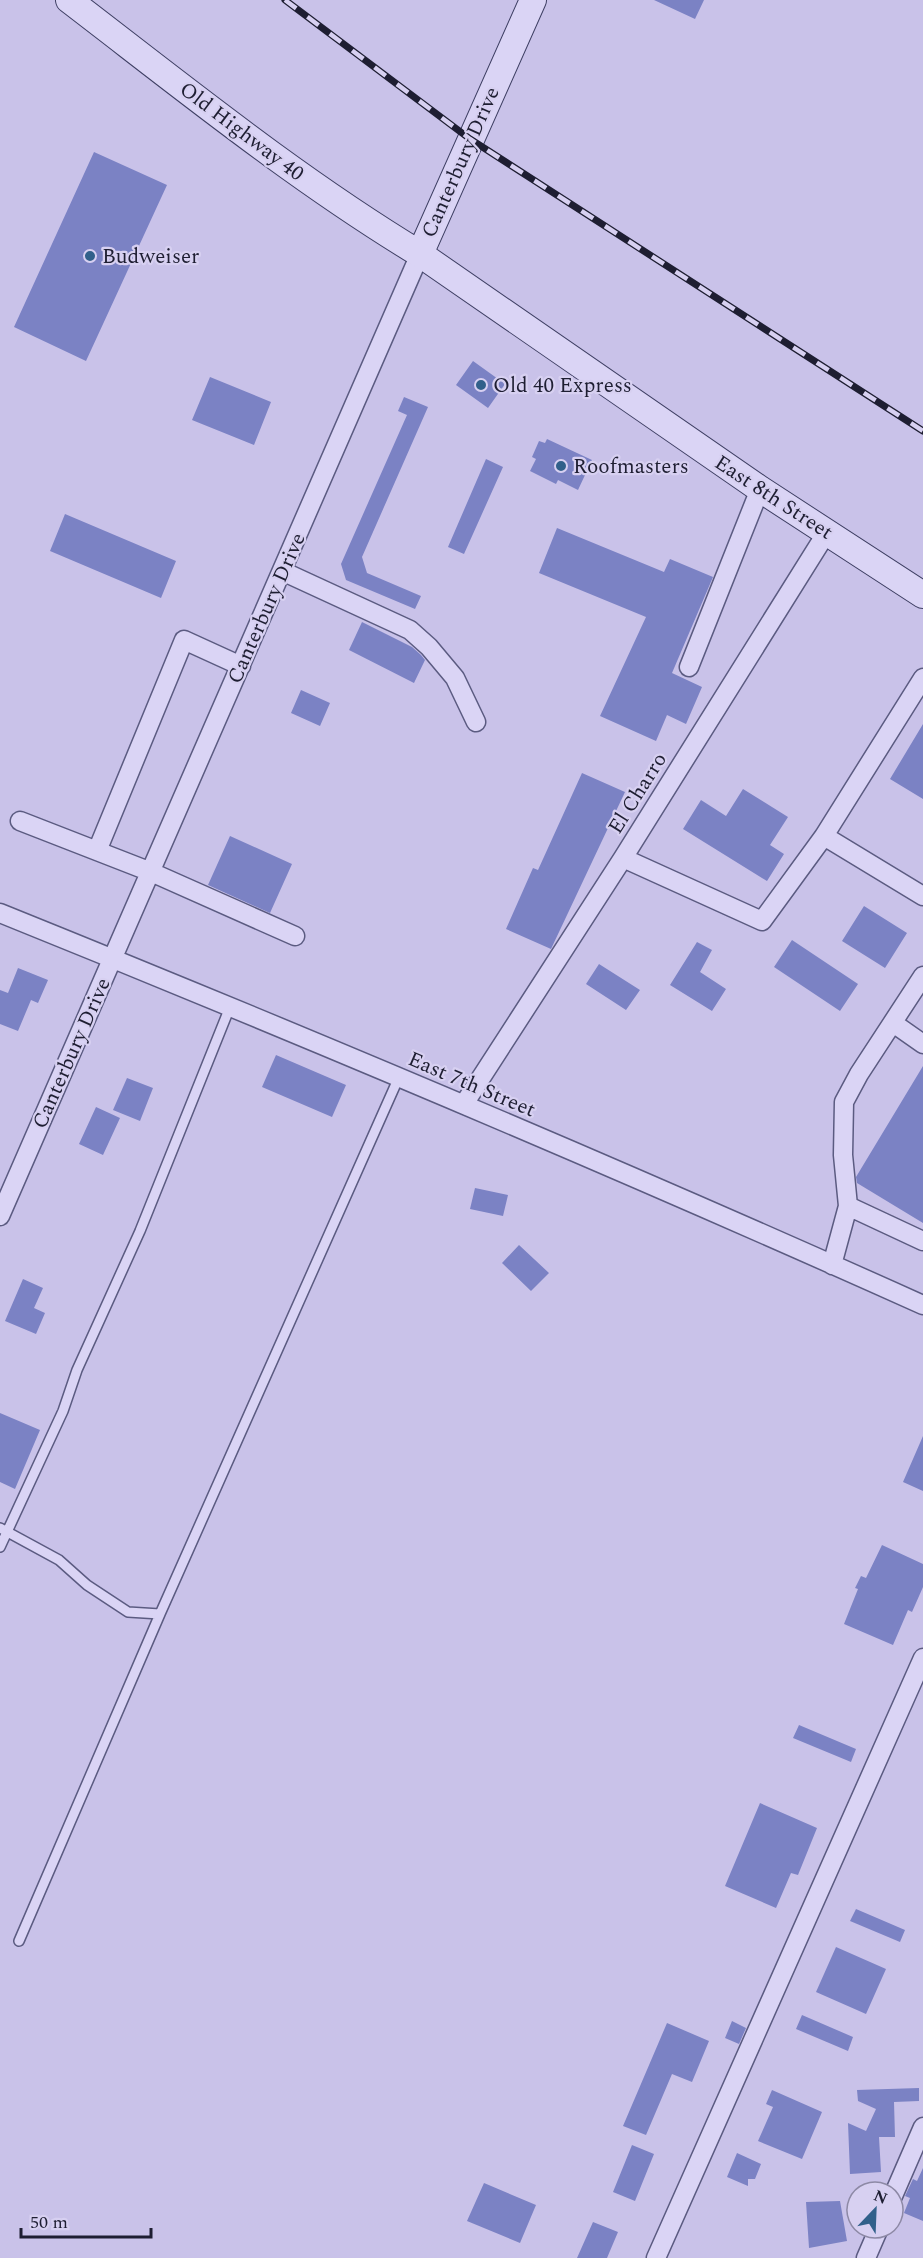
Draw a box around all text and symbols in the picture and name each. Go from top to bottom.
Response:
street label: Old Highway 40 [172,74,311,189]
street label: Canterbury Drive [413,82,509,243]
place label: Budweiser [102,241,199,273]
marker: Budweiser [83,249,97,263]
place label: Old 40 Express [493,370,632,402]
marker: Old 40 Express [474,378,488,392]
street label: East 8th Street [708,447,839,548]
place label: Roofmasters [573,451,689,483]
marker: Roofmasters [554,459,568,473]
street label: Canterbury Drive [219,528,315,689]
street label: El Charro [600,747,675,840]
street label: Canterbury Drive [24,973,120,1134]
street label: East 7th Street [403,1044,540,1126]
north arrow [845,2180,905,2240]
text: N [870,2184,891,2211]
scale bar [21,2201,152,2239]
text: 50 m [30,2209,68,2236]

